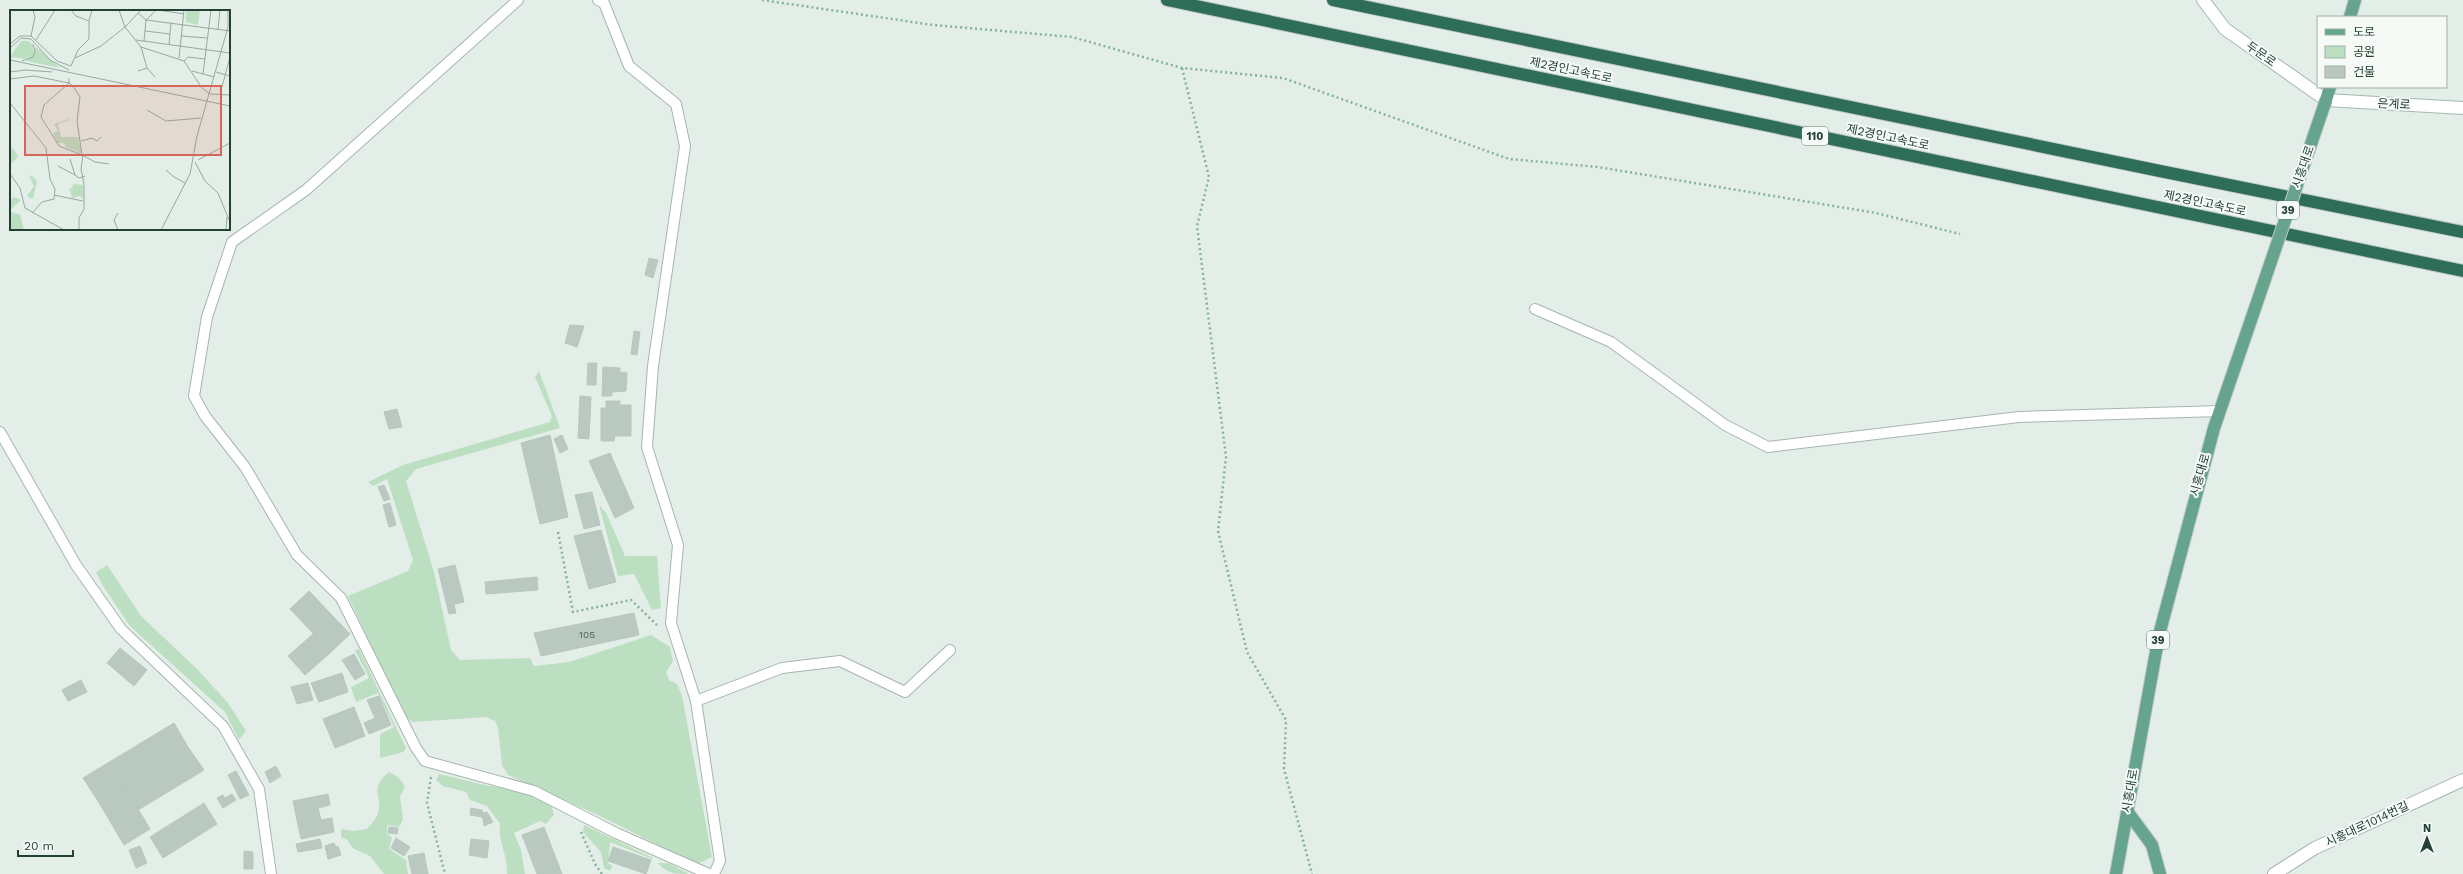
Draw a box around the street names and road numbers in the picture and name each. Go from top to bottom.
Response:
street label: 두문로 [2243,39,2279,69]
street label: 제2경인고속도로 [1528,54,1614,86]
street label: 은계로 [2377,96,2411,112]
street label: 제2경인고속도로 [1845,121,1931,153]
road number: 110 [1802,127,1828,145]
street label: 시흥대로 [2289,144,2317,190]
street label: 제2경인고속도로 [2162,187,2248,219]
road number: 39 [2277,201,2299,219]
street label: 시흥대로 [2187,452,2213,498]
road number: 39 [2147,631,2169,649]
street label: 시흥대로 [2119,768,2141,814]
street label: 시흥대로1014번길 [2323,799,2411,849]

